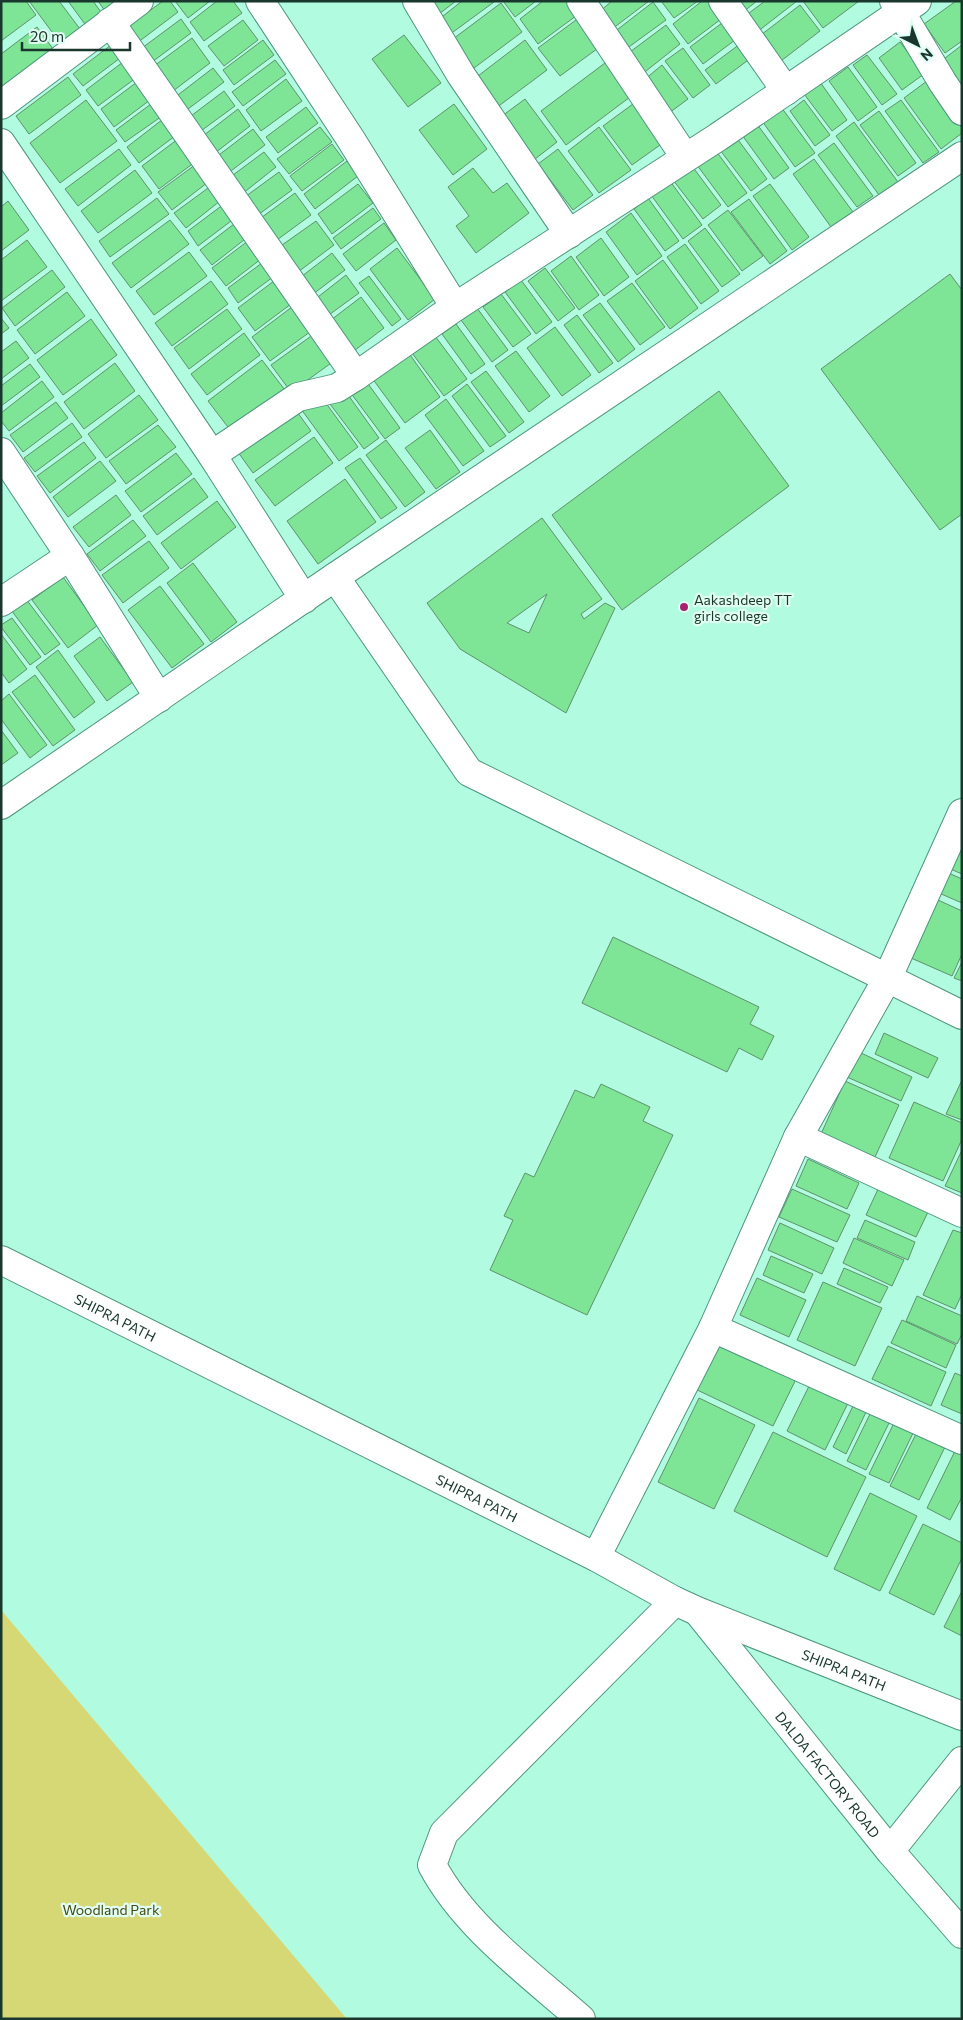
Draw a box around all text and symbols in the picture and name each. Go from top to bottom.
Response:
scale bar [22,20,130,52]
north arrow [893,20,943,70]
text: 20 m [30,27,64,45]
text: N [917,45,937,65]
place label: Aakashdeep TT girls college [694,591,792,624]
marker: Aakashdeep TT girls college [678,601,690,613]
street label: SHIPRA PATH [72,1290,159,1345]
street label: SHIPRA PATH [433,1470,521,1525]
street label: SHIPRA PATH [800,1645,889,1694]
street label: DALDA FACTORY ROAD [772,1708,884,1841]
park label: Woodland Park [62,1901,160,1918]

